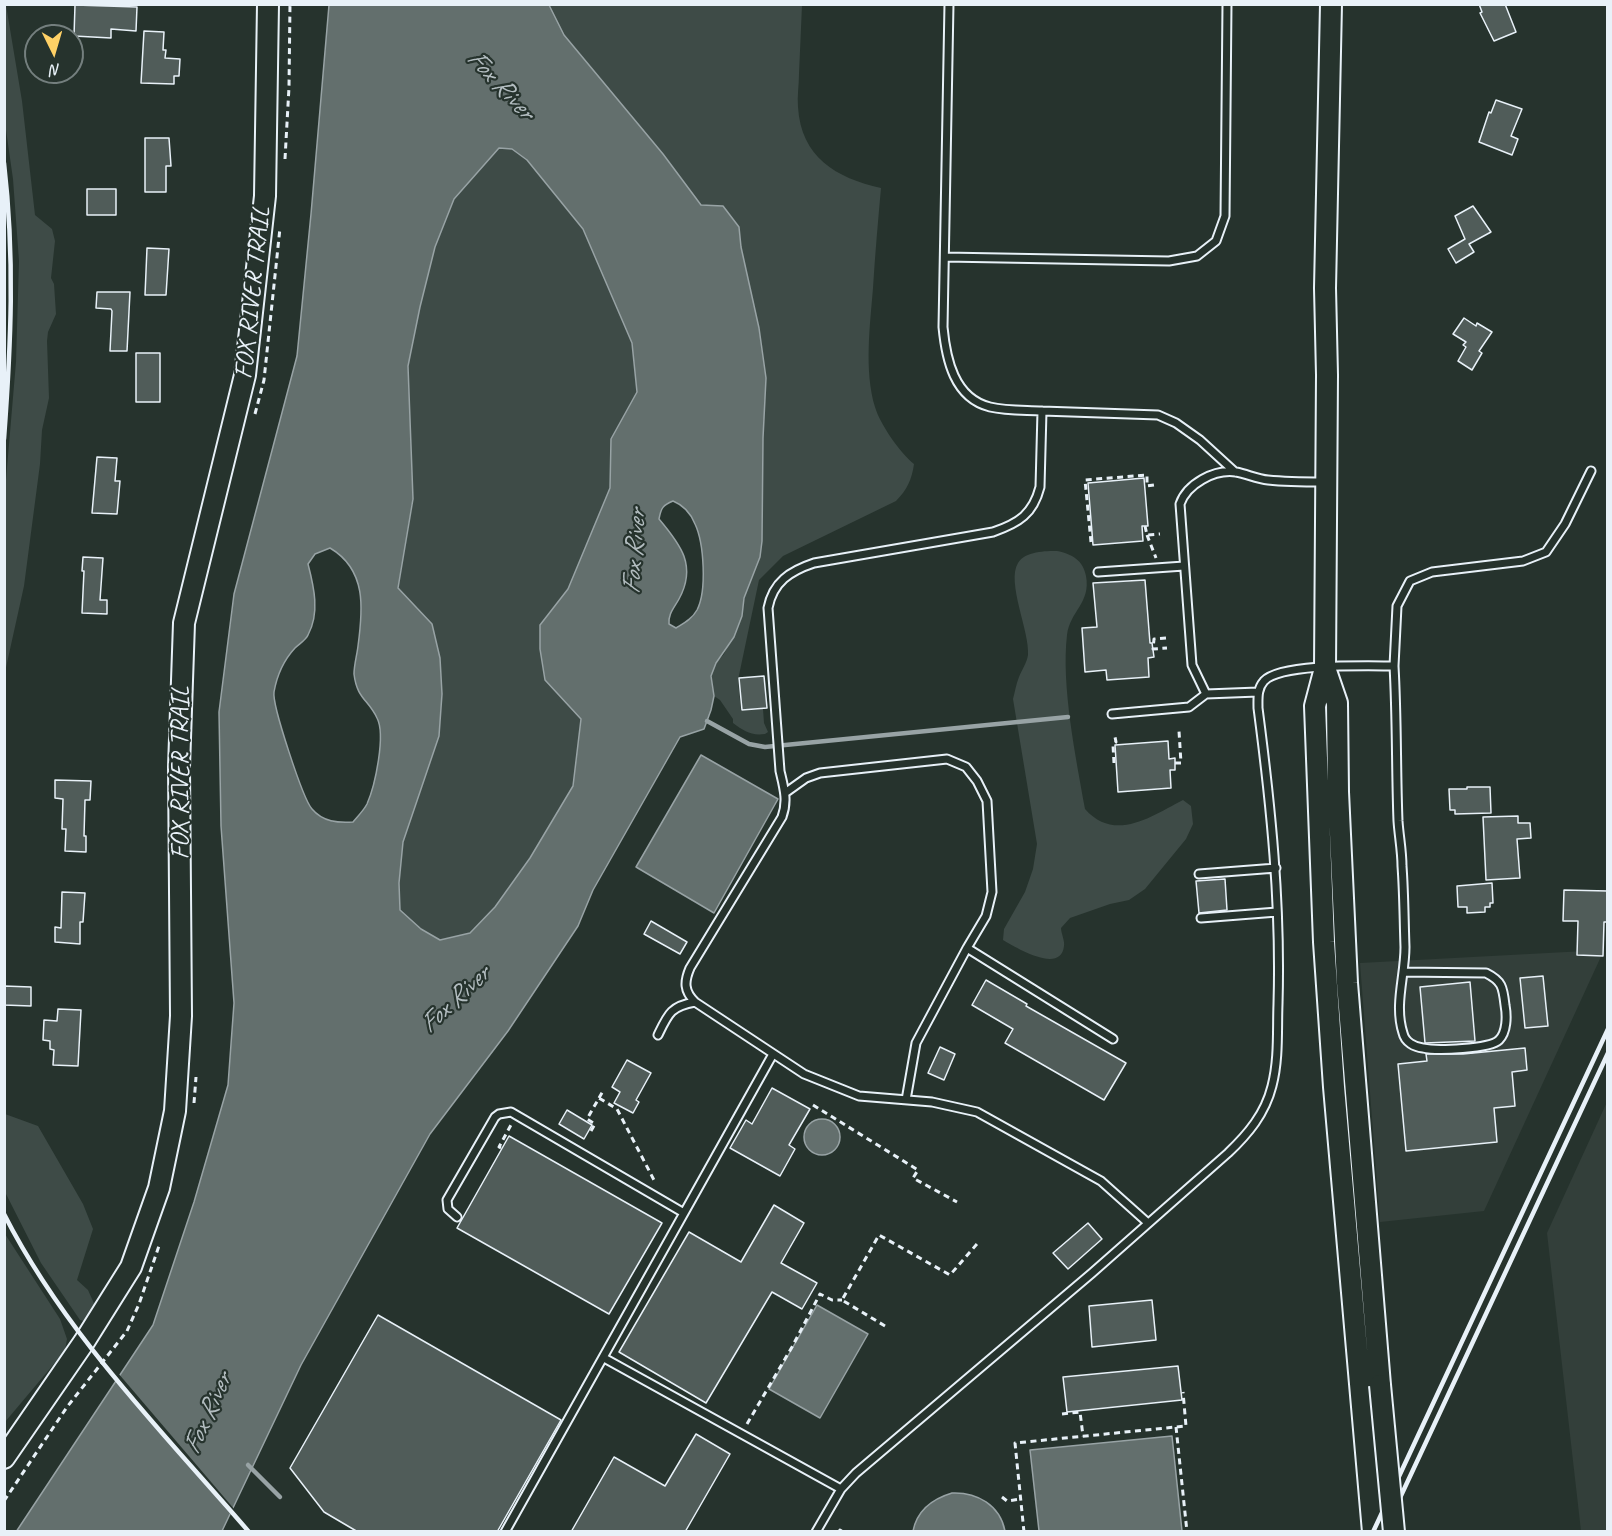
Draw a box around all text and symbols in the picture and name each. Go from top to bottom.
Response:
north arrow [24,24,84,84]
water label: Fox River [459,43,541,127]
text: N [50,60,61,80]
street label: FOX RIVER TRAIL [228,205,278,381]
water label: Fox River [616,509,654,595]
street label: FOX RIVER TRAIL [165,687,197,859]
water label: Fox River [413,959,497,1041]
water label: Fox River [176,1369,240,1459]

